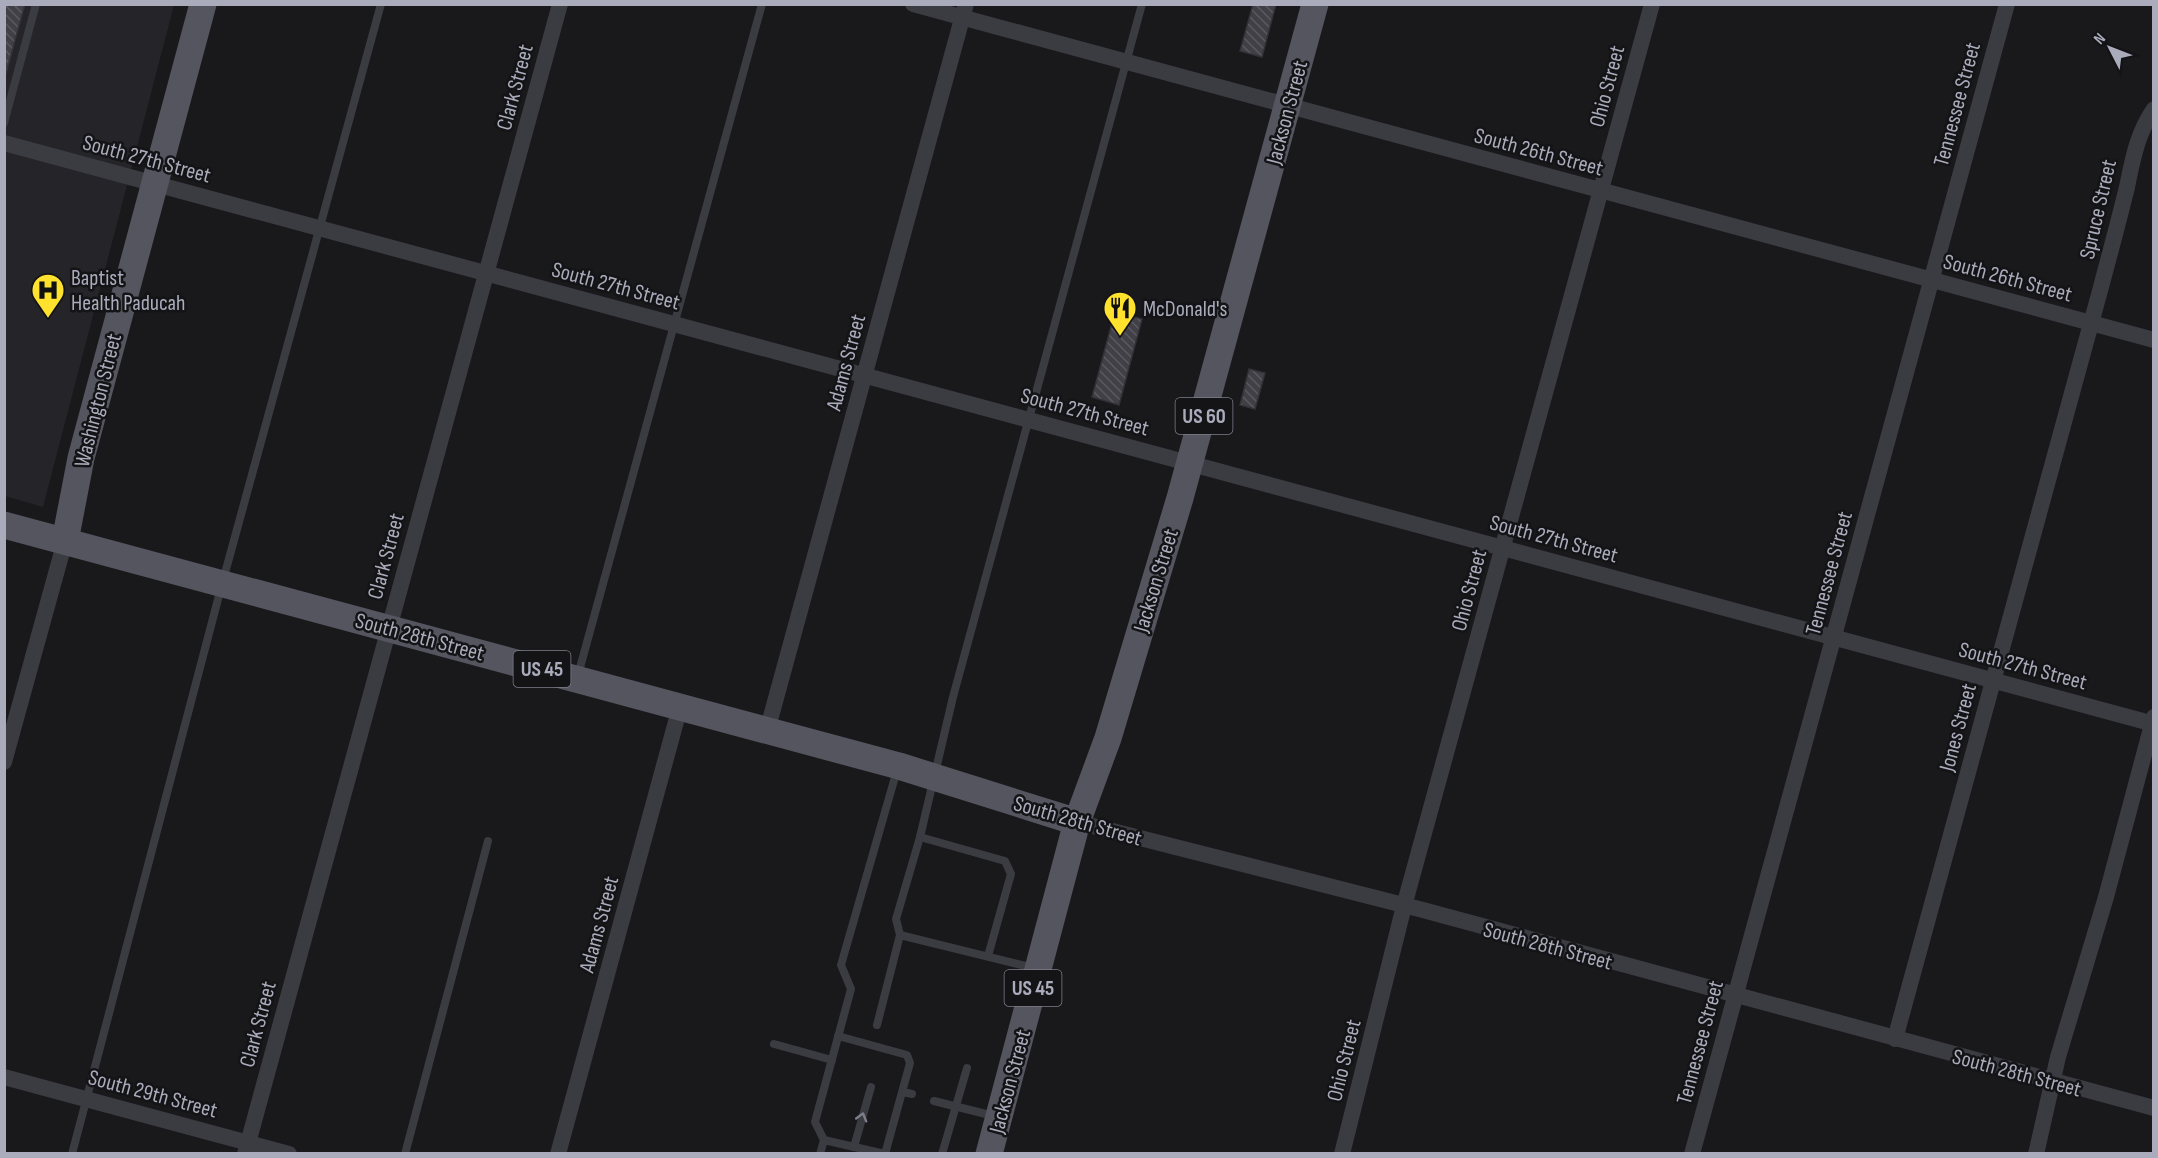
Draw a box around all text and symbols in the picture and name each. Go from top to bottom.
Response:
north arrow [2080,18,2140,78]
text: N [2090,29,2110,48]
street label: Tennessee Street [1928,39,1987,169]
street label: Clark Street [491,41,540,133]
street label: Ohio Street [1584,42,1631,130]
street label: Jackson Street [1260,57,1314,168]
street label: South 26th Street [1471,122,1606,183]
street label: South 27th Street [80,129,214,190]
street label: Spruce Street [2074,157,2123,262]
street label: South 26th Street [1940,248,2075,309]
street label: South 27th Street [549,256,683,317]
place label: Baptist Health Paducah [71,265,185,317]
hospital icon: Baptist Health Paducah [30,272,66,319]
restaurant icon: McDonald's [1102,290,1138,337]
place label: McDonald's [1143,296,1227,323]
street label: Adams Street [820,311,872,415]
street label: Washington Street [69,330,128,470]
street label: South 27th Street [1018,382,1152,443]
road number: US 60 [1176,398,1232,434]
street label: Tennessee Street [1800,508,1859,638]
street label: South 27th Street [1487,509,1621,570]
street label: Clark Street [362,510,411,602]
street label: Jackson Street [1128,525,1185,636]
street label: Ohio Street [1446,546,1493,634]
street label: South 28th Street [352,607,487,668]
street label: South 27th Street [1956,636,2090,697]
road number: US 45 [514,651,570,687]
street label: Jones Street [1934,680,1983,775]
street label: South 28th Street [1010,790,1145,853]
street label: Adams Street [573,873,625,977]
street label: South 28th Street [1480,916,1615,977]
road number: US 45 [1004,970,1062,1006]
street label: Tennessee Street [1671,977,1730,1107]
street label: Clark Street [234,978,283,1070]
street label: Ohio Street [1321,1016,1368,1104]
street label: Jackson Street [983,1026,1037,1137]
street label: South 28th Street [1949,1043,2084,1104]
street label: South 29th Street [85,1064,220,1125]
one-way arrow [855,1112,868,1122]

